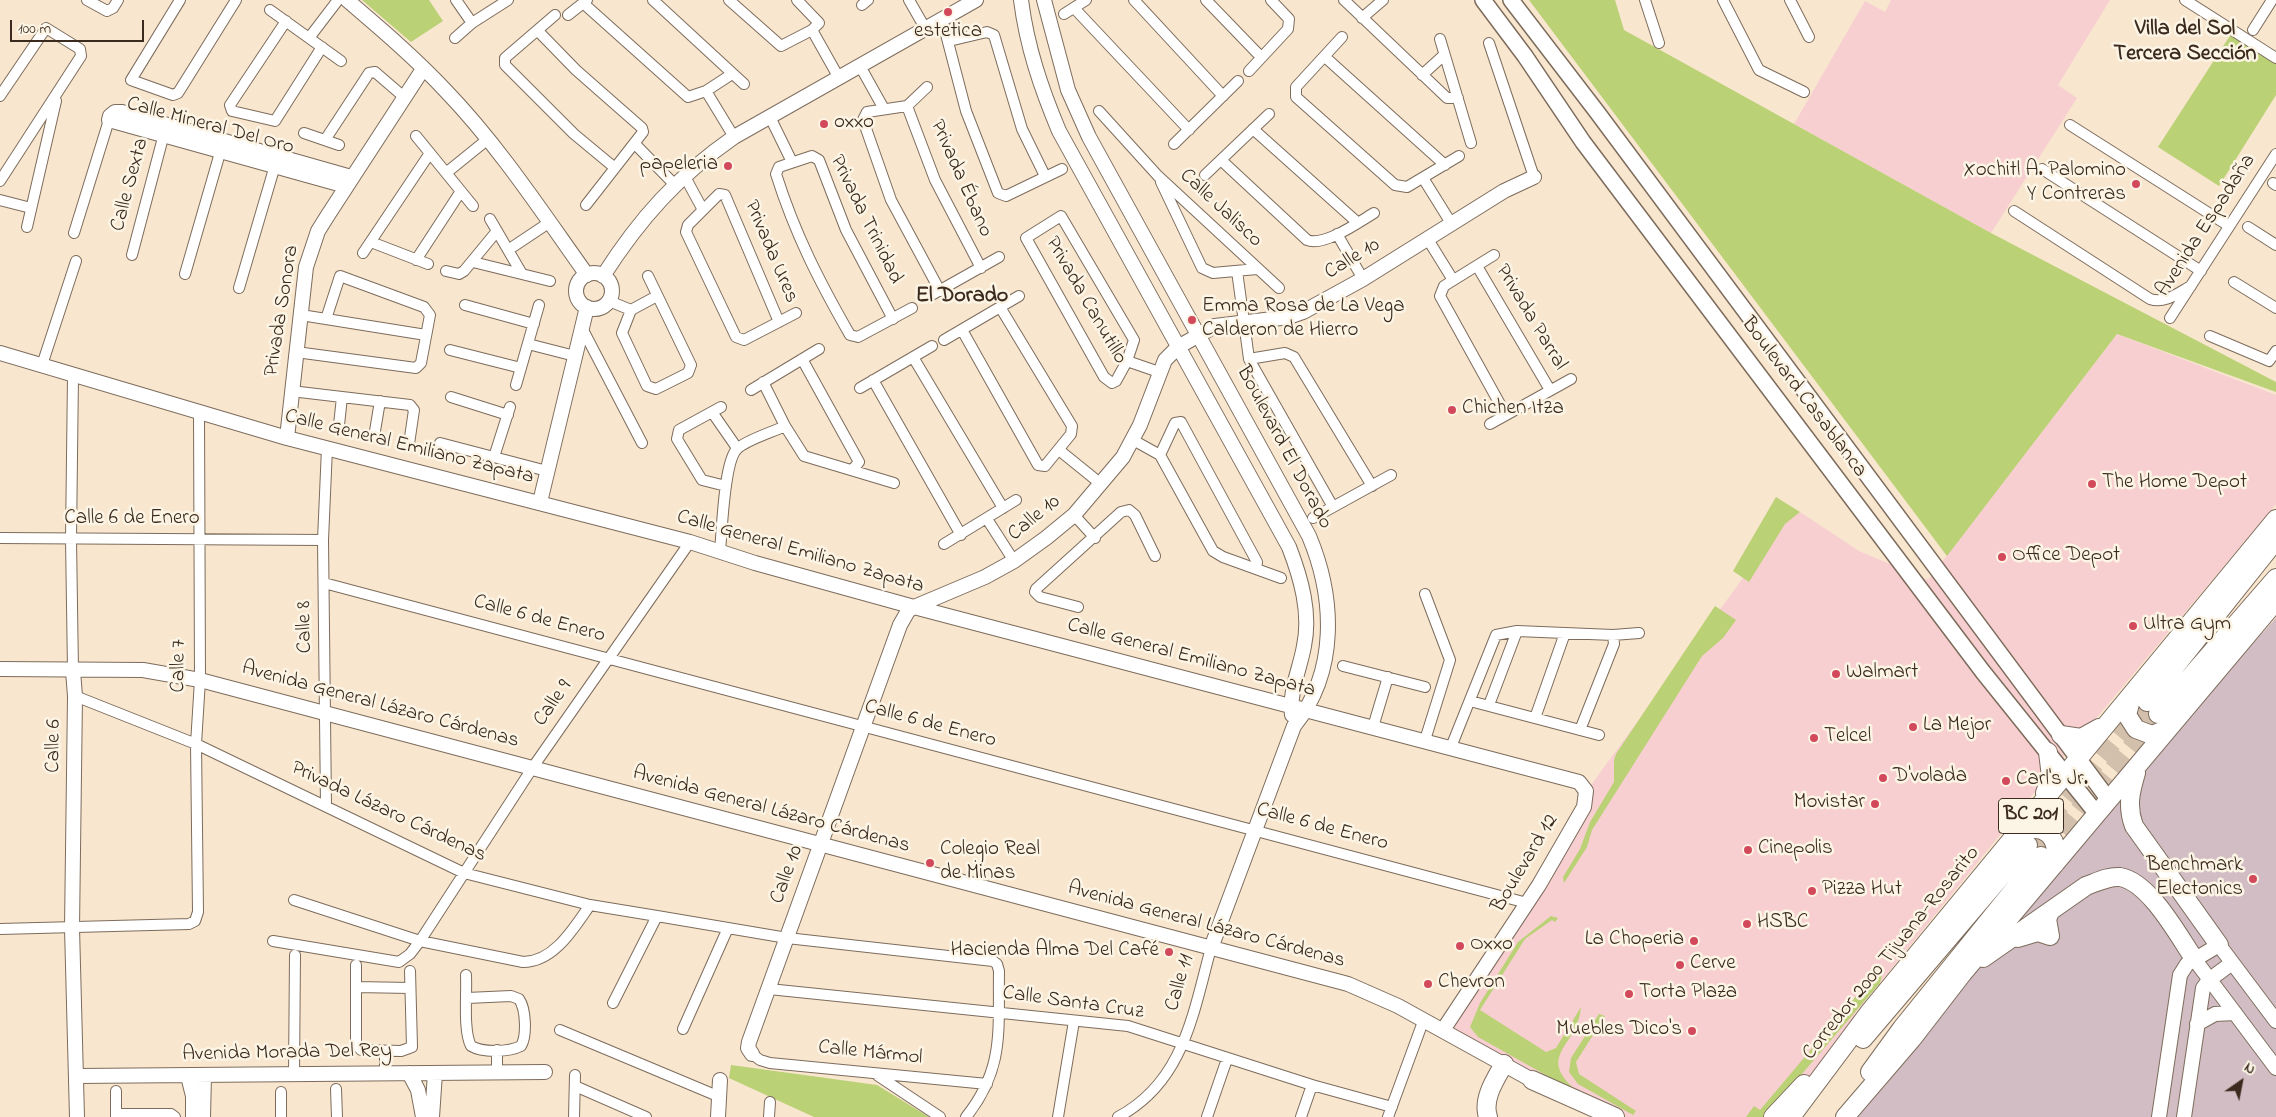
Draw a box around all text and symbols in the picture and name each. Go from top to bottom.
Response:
marker: estetica [942,6,954,18]
scale bar [12,10,146,42]
district label: Villa del Sol Tercera Sección [2114,17,2256,68]
text: 100 m [18,18,51,40]
place label: estetica [914,20,982,46]
street label: Calle Mineral Del Oro [124,93,296,161]
place label: oxxo [834,111,874,137]
street label: Privada Ébano [923,117,997,241]
marker: oxxo [818,118,830,130]
street label: Calle Sexta [106,136,156,234]
street label: Avenida Espadaña [2152,150,2262,302]
street label: Privada Trinidad [823,151,907,289]
place label: papeleria [640,153,718,179]
place label: Xochitl A. Palomino Y Contreras [1964,159,2126,209]
marker: papeleria [722,160,734,172]
street label: Calle Jalisco [1173,164,1267,254]
marker: Xochitl A. Palomino Y Contreras [2130,178,2142,190]
street label: Privada Ures [737,197,803,307]
street label: Privada Canutillo [1038,233,1132,369]
street label: Calle 10 [1321,234,1385,286]
street label: Privada Sonora [260,244,306,378]
street label: Privada Parral [1489,260,1571,376]
district label: El Dorado [916,284,1008,310]
place label: Emma Rosa de La Vega Calderon de Hierro [1202,295,1405,345]
street label: Boulevard Casablanca [1735,313,1871,483]
marker: Emma Rosa de La Vega Calderon de Hierro [1186,314,1198,326]
street label: Boulevard El Dorado [1229,362,1337,534]
place label: Chichen Itza [1462,397,1564,423]
marker: Chichen Itza [1446,404,1458,416]
street label: Calle General Emiliano Zapata [282,405,536,491]
place label: The Home Depot [2102,471,2247,497]
marker: The Home Depot [2086,478,2098,490]
street label: Calle 10 [1004,490,1066,548]
street label: Calle General Emiliano Zapata [674,506,926,600]
street label: Calle 6 de Enero [64,507,200,533]
place label: Office Depot [2012,544,2120,570]
marker: Office Depot [1996,551,2008,563]
street label: Calle 6 de Enero [470,590,608,650]
street label: Calle 8 [293,601,319,653]
place label: Ultra Gym [2143,613,2231,639]
street label: Calle General Emiliano Zapata [1064,614,1318,704]
marker: Ultra Gym [2127,620,2139,632]
street label: Calle 7 [167,639,193,693]
street label: Avenida General Lázaro Cárdenas [239,657,521,755]
place label: Walmart [1846,661,1918,687]
marker: Walmart [1830,668,1842,680]
street label: Calle 9 [529,676,579,732]
street label: Calle 6 de Enero [861,695,999,755]
place label: La Mejor [1923,714,1991,740]
street label: Calle 6 [42,719,68,773]
marker: La Mejor [1907,721,1919,733]
place label: Telcel [1824,725,1871,751]
marker: Telcel [1808,732,1820,744]
street label: Privada Lázaro Cárdenas [286,757,490,869]
street label: Avenida General Lázaro Cárdenas [630,762,912,860]
place label: D'volada [1893,765,1967,791]
place label: Carl's Jr. [2016,768,2088,794]
marker: D'volada [1877,772,1889,784]
marker: Carl's Jr. [2000,775,2012,787]
place label: Movistar [1794,791,1865,817]
street label: Calle 6 de Enero [1253,798,1391,858]
marker: Movistar [1869,798,1881,810]
road number: BC 201 [1998,798,2064,834]
street label: Boulevard 12 [1487,810,1565,918]
place label: Cinepolis [1758,837,1833,863]
place label: Colegio Real de Minas [940,838,1040,888]
street label: Calle 10 [766,842,810,908]
street label: Corredor 2000 Tijuana-Rosarito [1798,842,1986,1066]
marker: Cinepolis [1742,844,1754,856]
place label: Benchmark Electonics [2146,854,2243,904]
marker: Colegio Real de Minas [924,857,936,869]
marker: Benchmark Electonics [2247,873,2259,885]
street label: Avenida General Lázaro Cárdenas [1065,877,1347,975]
place label: Pizza Hut [1822,878,1902,904]
marker: Pizza Hut [1806,885,1818,897]
place label: HSBC [1757,911,1808,937]
marker: HSBC [1741,918,1753,930]
place label: La Choperia [1585,928,1684,954]
place label: Oxxo [1470,933,1513,959]
marker: La Choperia [1688,935,1700,947]
place label: Hacienda Alma Del Café [950,939,1159,965]
marker: Oxxo [1454,940,1466,952]
marker: Hacienda Alma Del Café [1163,946,1175,958]
street label: Calle 11 [1161,952,1201,1014]
place label: Cerve [1690,952,1736,978]
marker: Cerve [1674,959,1686,971]
place label: Chevron [1438,971,1505,997]
marker: Chevron [1422,978,1434,990]
place label: Torta Plaza [1639,981,1737,1007]
street label: Calle Santa Cruz [1001,982,1145,1026]
marker: Torta Plaza [1623,988,1635,1000]
place label: Muebles Dico's [1556,1018,1682,1044]
marker: Muebles Dico's [1686,1025,1698,1037]
street label: Calle Mármol [817,1036,923,1072]
street label: Avenida Morada Del Rey [182,1040,392,1068]
north arrow [2216,1057,2266,1107]
text: N [2240,1058,2259,1080]

